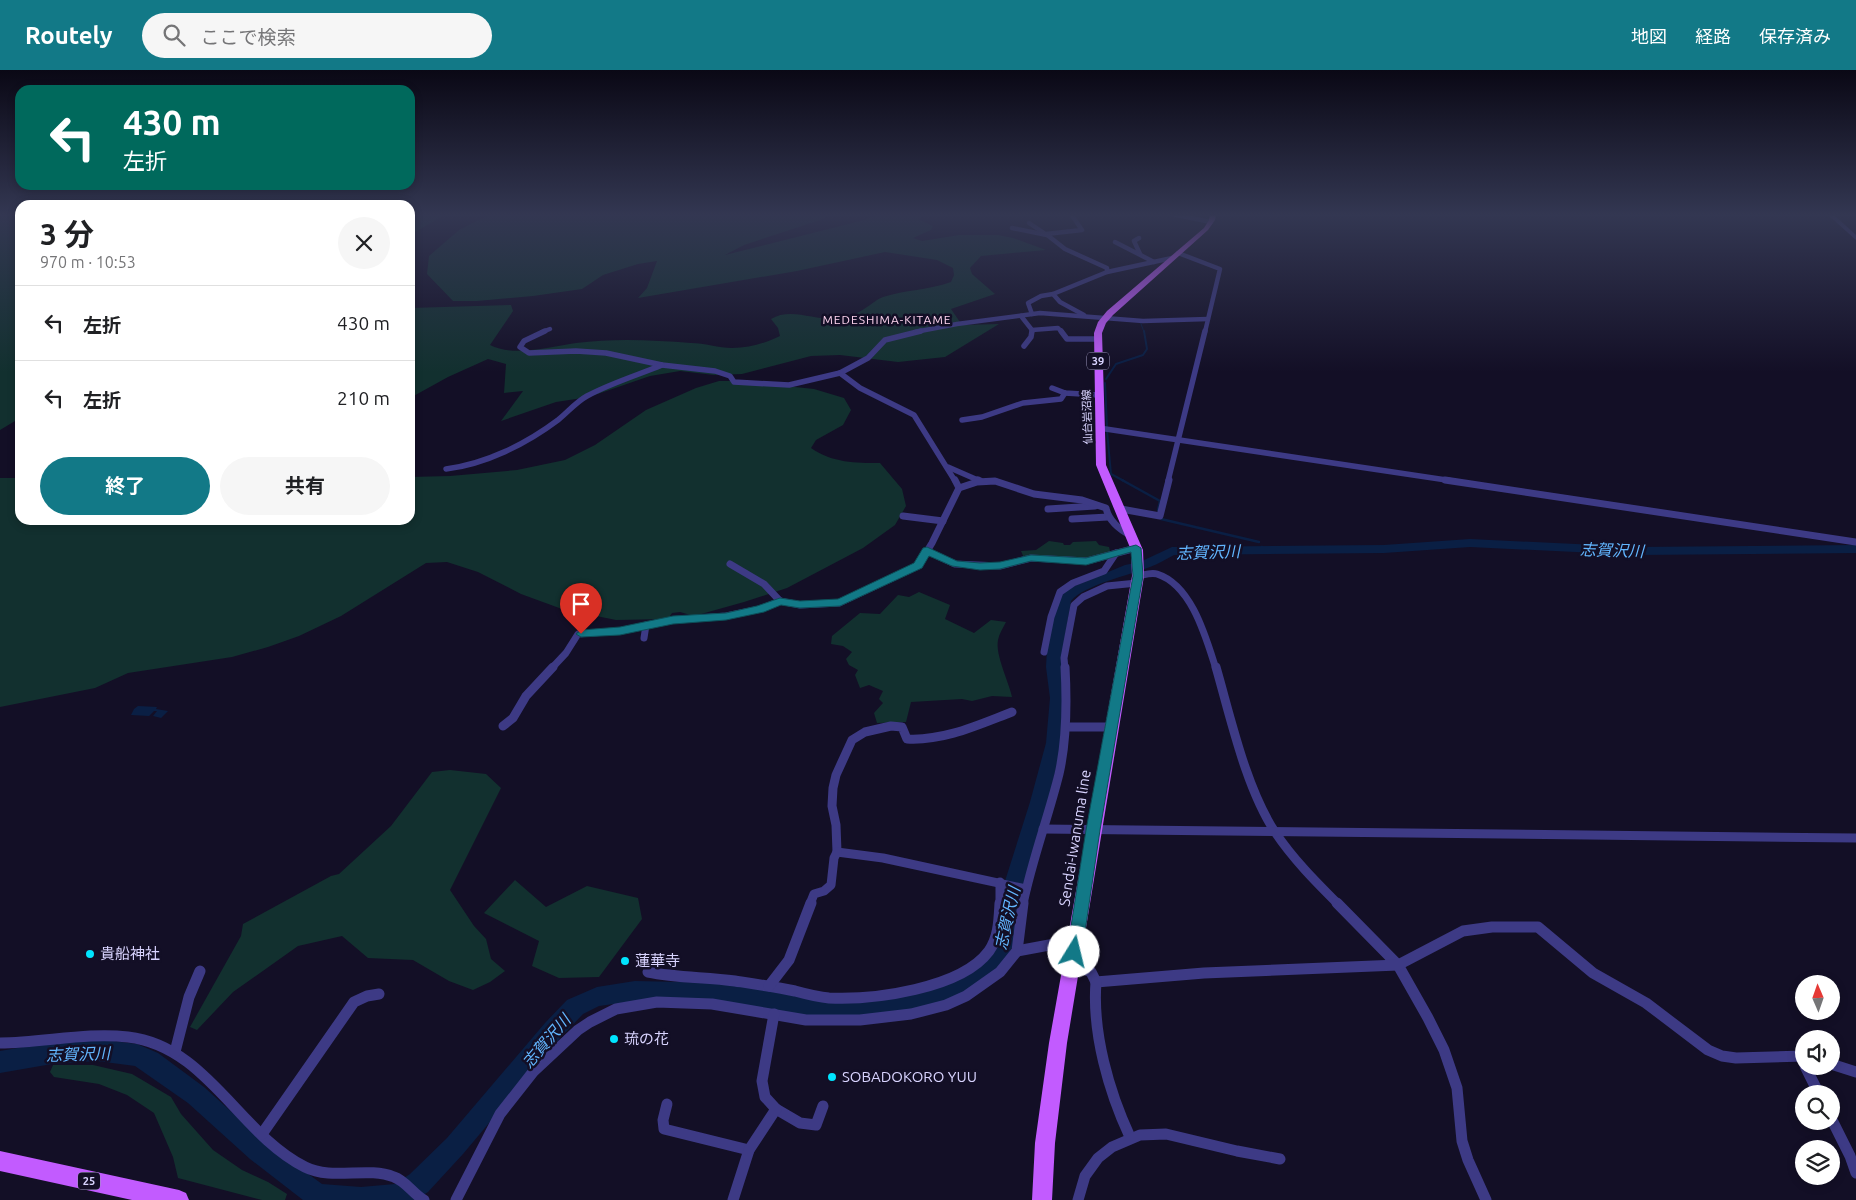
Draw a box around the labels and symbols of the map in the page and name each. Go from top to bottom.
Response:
district label: MEDESHIMA-KITAME [822,313,952,326]
road number: 39 [1087,352,1109,370]
street label: 仙台岩沼線 [1080,389,1094,445]
water label: 志賀沢川 [1580,540,1646,560]
water label: 志賀沢川 [1176,542,1242,562]
pin [560,583,602,634]
street label: Sendai-Iwanuma line [1055,768,1094,907]
water label: 志賀沢川 [991,883,1023,951]
position arrow [1047,925,1099,977]
place label: 貴船神社 [100,945,160,962]
marker: 貴船神社 [84,948,96,960]
place label: 蓮華寺 [635,952,680,969]
marker: 蓮華寺 [619,955,631,967]
north arrow [1795,975,1840,1020]
water label: 志賀沢川 [518,1009,575,1071]
place label: 琉の花 [624,1030,669,1047]
marker: 琉の花 [608,1033,620,1045]
water label: 志賀沢川 [46,1044,112,1064]
place label: SOBADOKORO YUU [842,1068,977,1085]
marker: SOBADOKORO YUU [826,1071,838,1083]
road number: 25 [78,1172,100,1190]

